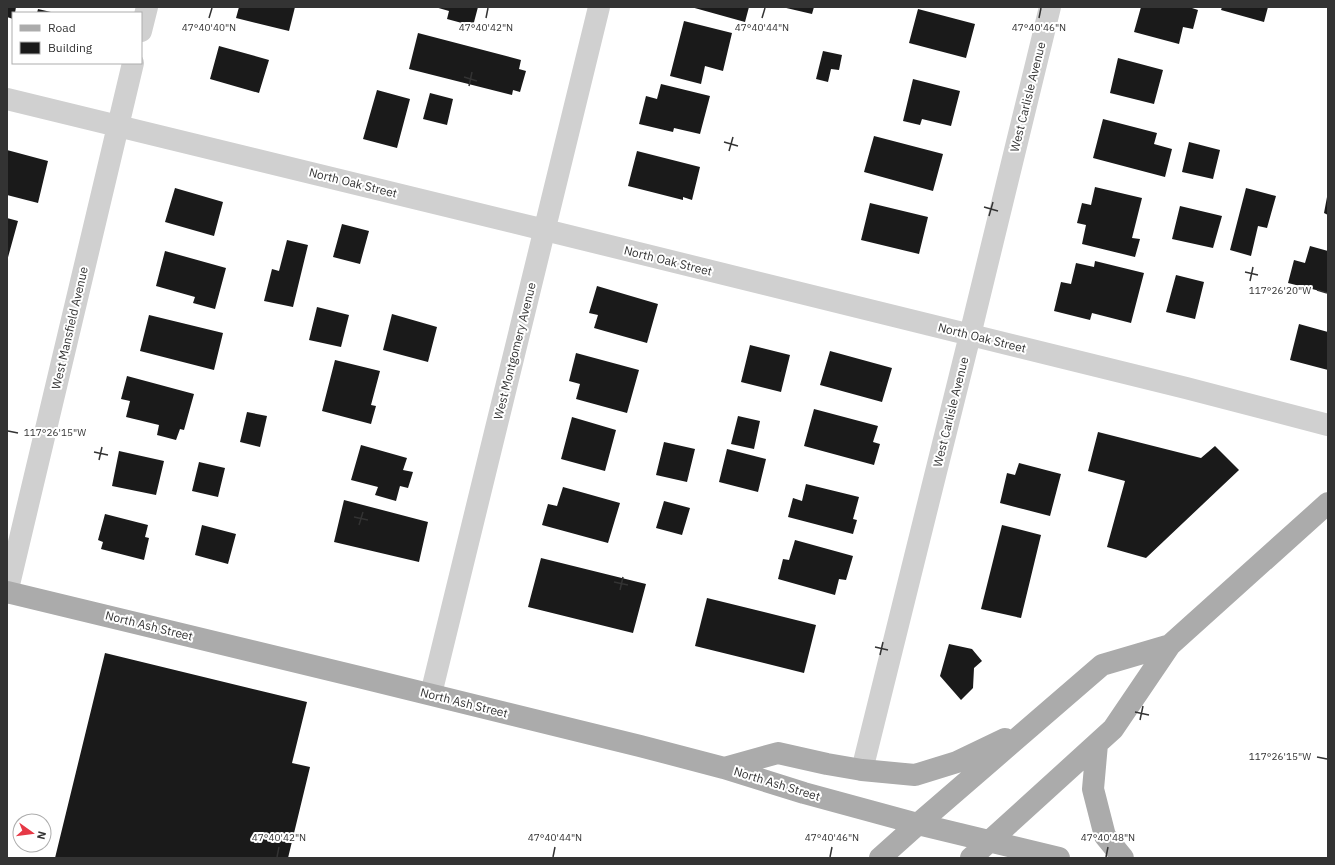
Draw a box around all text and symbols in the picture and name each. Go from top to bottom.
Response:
legend [12,12,142,64]
text: Road [48,20,76,35]
text: 47°40'40"N [182,21,236,34]
text: 47°40'42"N [459,21,513,34]
text: 47°40'44"N [735,21,789,34]
text: 47°40'46"N [1012,21,1066,34]
text: Building [48,40,93,55]
street label: West Carlisle Avenue [1007,40,1049,154]
street label: North Oak Street [307,164,399,201]
street label: North Oak Street [622,242,714,279]
street label: West Mansfield Avenue [48,265,91,391]
street label: West Montgomery Avenue [490,280,539,421]
text: 117°26'20"W [1249,284,1311,297]
street label: North Oak Street [936,319,1028,356]
street label: West Carlisle Avenue [930,355,972,469]
text: 117°26'15"W [24,426,86,439]
street label: North Ash Street [104,607,194,644]
street label: North Ash Street [419,684,509,721]
text: 117°26'15"W [1249,750,1311,763]
street label: North Ash Street [732,763,822,804]
north arrow [12,813,52,853]
text: N [34,830,49,841]
text: 47°40'42"N [252,831,306,844]
text: 47°40'44"N [528,831,582,844]
text: 47°40'46"N [805,831,859,844]
text: 47°40'48"N [1081,831,1135,844]

